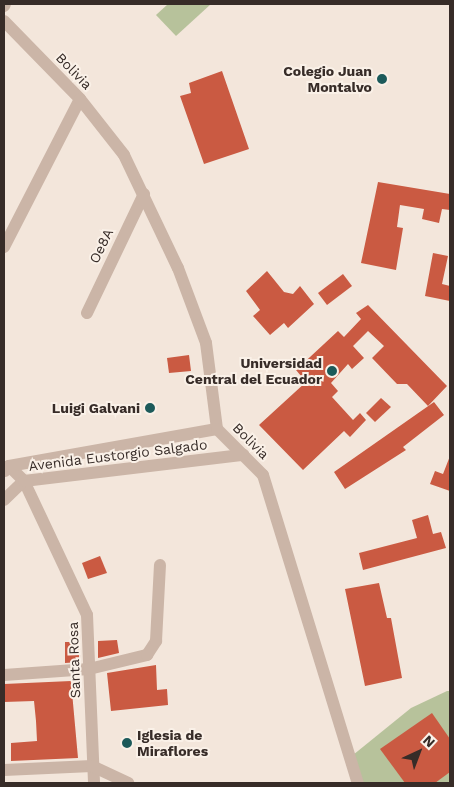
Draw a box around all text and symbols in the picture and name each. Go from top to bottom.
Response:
street label: Bolivia [53,49,95,93]
place label: Colegio Juan Montalvo [283,63,372,95]
marker: Colegio Juan Montalvo [376,73,388,85]
street label: Oe8A [85,226,117,266]
place label: Universidad Central del Ecuador [185,355,322,388]
marker: Universidad Central del Ecuador [326,365,338,377]
place label: Luigi Galvani [52,400,140,416]
marker: Luigi Galvani [144,402,156,414]
street label: Bolivia [229,419,273,463]
street label: Avenida Eustorgio Salgado [27,436,209,474]
street label: Santa Rosa [64,621,84,699]
place label: Iglesia de Miraflores [137,727,208,760]
north arrow [394,727,444,777]
text: N [420,732,438,750]
marker: Iglesia de Miraflores [121,737,133,749]

